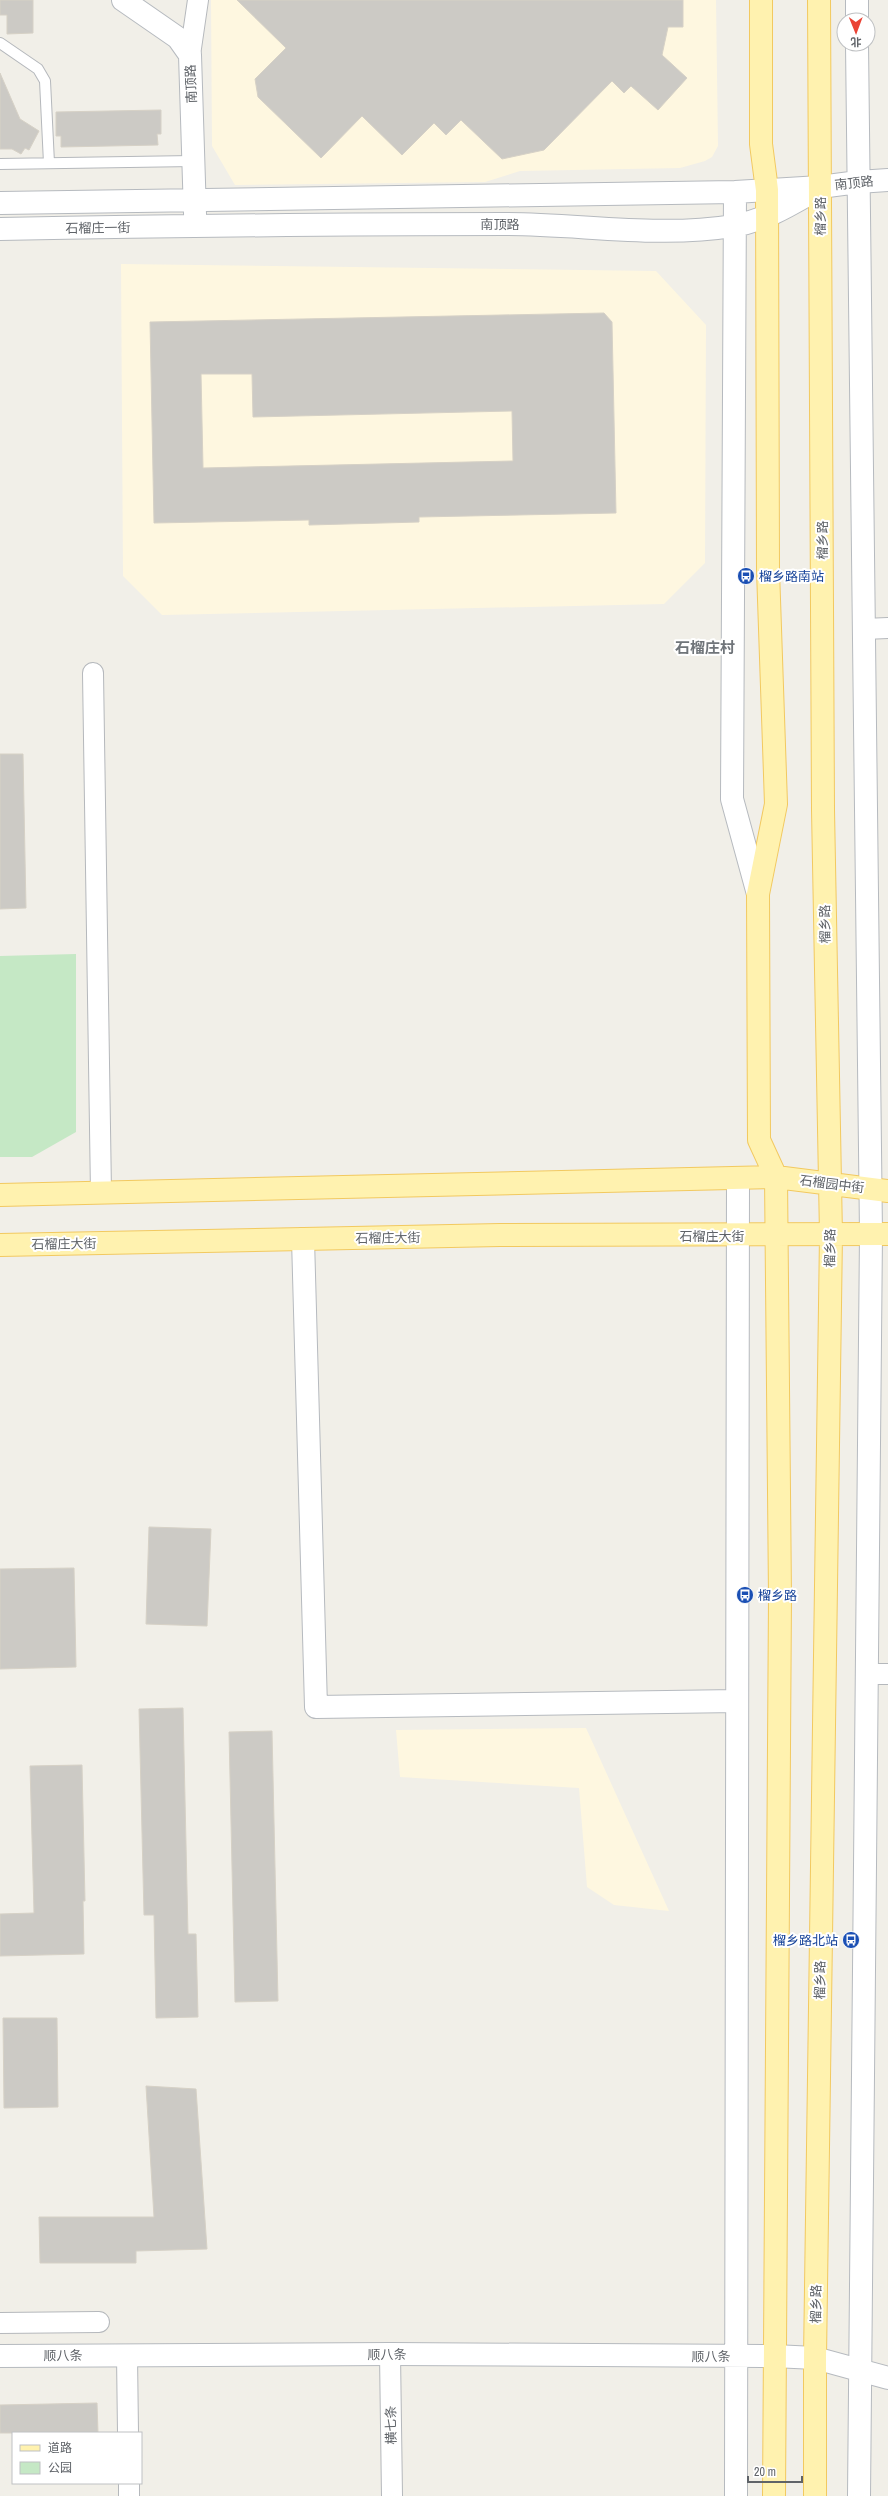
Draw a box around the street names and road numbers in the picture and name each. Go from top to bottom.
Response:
street label: 南顶路 [182,64,200,104]
street label: 南顶路 [834,173,874,193]
street label: 榴乡路 [812,196,829,236]
street label: 南顶路 [480,216,520,233]
street label: 石榴庄一街 [65,219,131,237]
street label: 榴乡路 [814,520,831,560]
street label: 榴乡路 [816,904,834,944]
street label: 石榴园中街 [799,1172,865,1196]
street label: 石榴庄大街 [679,1228,745,1245]
street label: 榴乡路 [821,1228,839,1268]
street label: 石榴庄大街 [355,1229,421,1247]
street label: 石榴庄大街 [31,1235,97,1253]
street label: 榴乡路 [811,1960,829,2000]
street label: 榴乡路 [807,2284,825,2324]
street label: 顺八条 [367,2346,407,2363]
street label: 顺八条 [43,2347,83,2364]
street label: 顺八条 [691,2348,731,2365]
street label: 横七条 [382,2405,400,2445]

